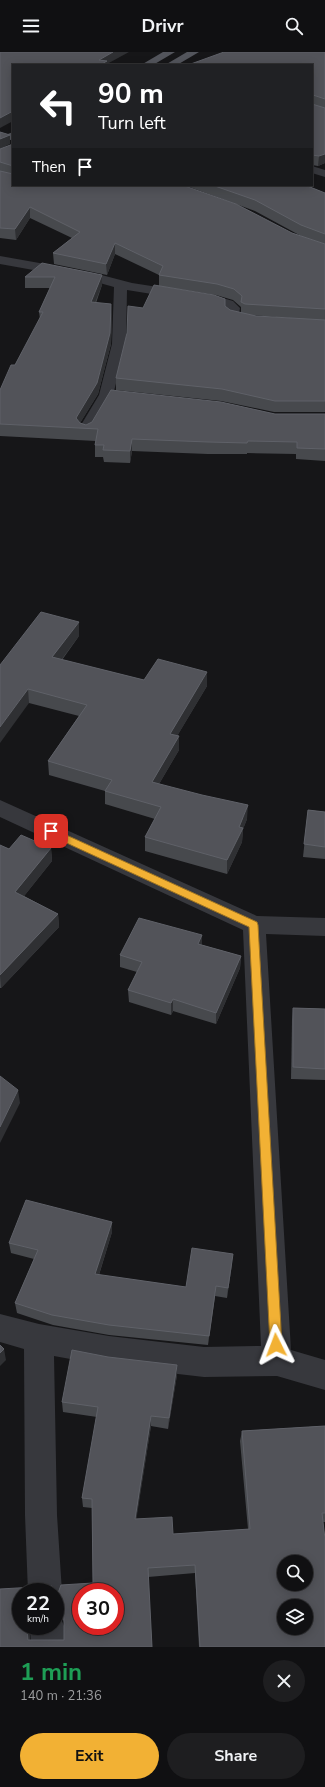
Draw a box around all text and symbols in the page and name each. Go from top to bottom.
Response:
text: Drivr [142,14,183,38]
icon: menu [20,15,42,37]
icon: search [283,15,305,37]
text: 90 m [98,75,164,113]
icon: left [32,80,84,132]
text: Turn left [98,111,166,135]
icon: arrive [74,156,96,178]
text: Then [32,157,66,177]
pin [34,814,68,848]
icon: arrive [40,820,62,842]
position arrow [255,1324,297,1366]
map controls [277,1555,313,1635]
button: search [277,1555,313,1591]
speed limit sign: 30 [72,1583,124,1635]
text: 22 [26,1590,50,1617]
button: layers [277,1599,313,1635]
text: km/h [27,1612,49,1626]
text: 1 min [20,1656,82,1688]
button: close [263,1660,305,1702]
text: 140 m · 21:36 [20,1687,102,1705]
button: Exit [20,1733,159,1779]
button: Share [167,1733,305,1779]

